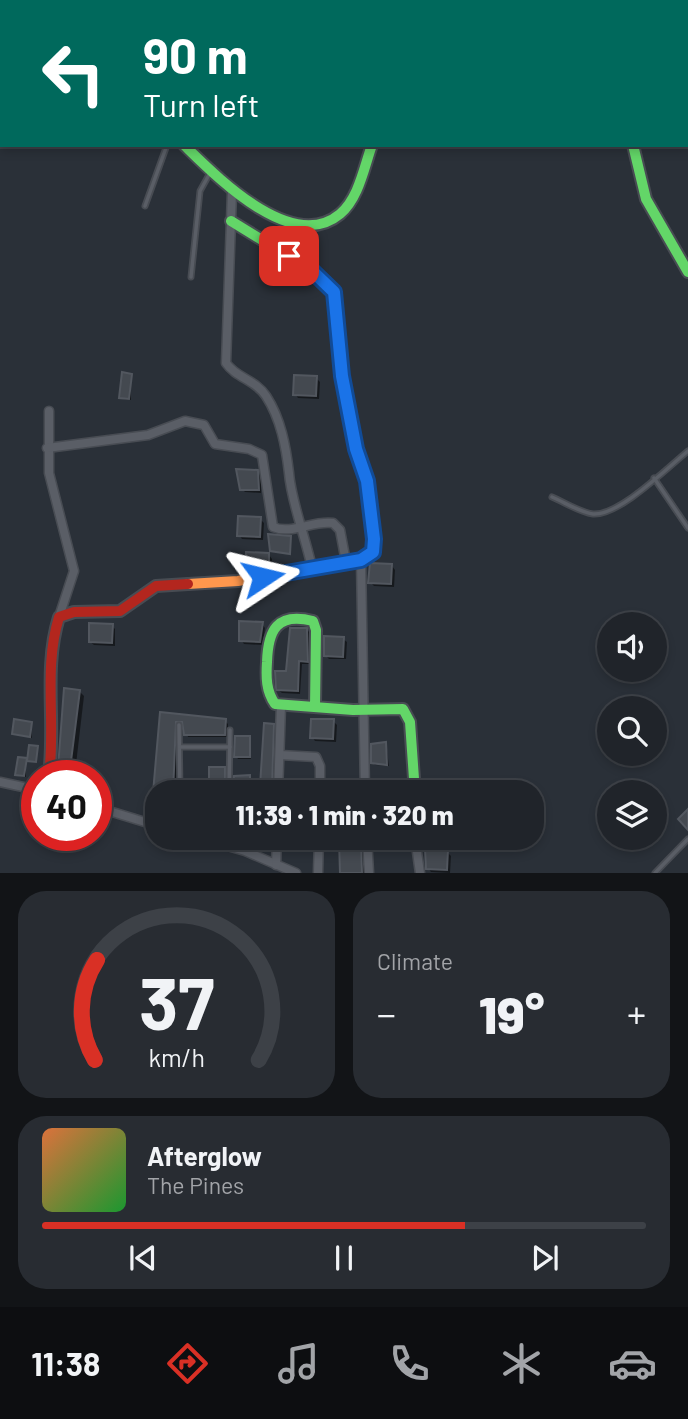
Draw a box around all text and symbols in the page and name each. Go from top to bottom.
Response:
text: 90 m [143,25,248,84]
icon: left [28,28,119,119]
text: Turn left [143,85,260,123]
pin [259,226,319,286]
icon: arrive [270,237,308,275]
position arrow [226,540,300,614]
map controls [597,612,667,850]
button: sound [597,612,667,682]
button: search [597,696,667,766]
speed limit sign: 40 [21,760,112,851]
button: layers [597,780,667,850]
text: 11:39 · 1 min · 320 m [235,799,454,830]
text: Climate [377,947,453,975]
text: 37 [139,958,214,1046]
text: 19° [479,982,544,1044]
text: − [377,990,396,1036]
text: + [627,990,646,1036]
text: km/h [148,1042,205,1072]
text: Afterglow [147,1140,262,1171]
text: The Pines [147,1171,244,1199]
icon: previous [124,1239,162,1277]
icon: pause [325,1239,363,1277]
icon: next [526,1239,564,1277]
icon: directions [163,1339,212,1388]
icon: music [274,1339,323,1388]
icon: phone [385,1339,434,1388]
icon: climate [497,1339,546,1388]
icon: car [608,1339,657,1388]
text: 11:38 [31,1344,100,1382]

